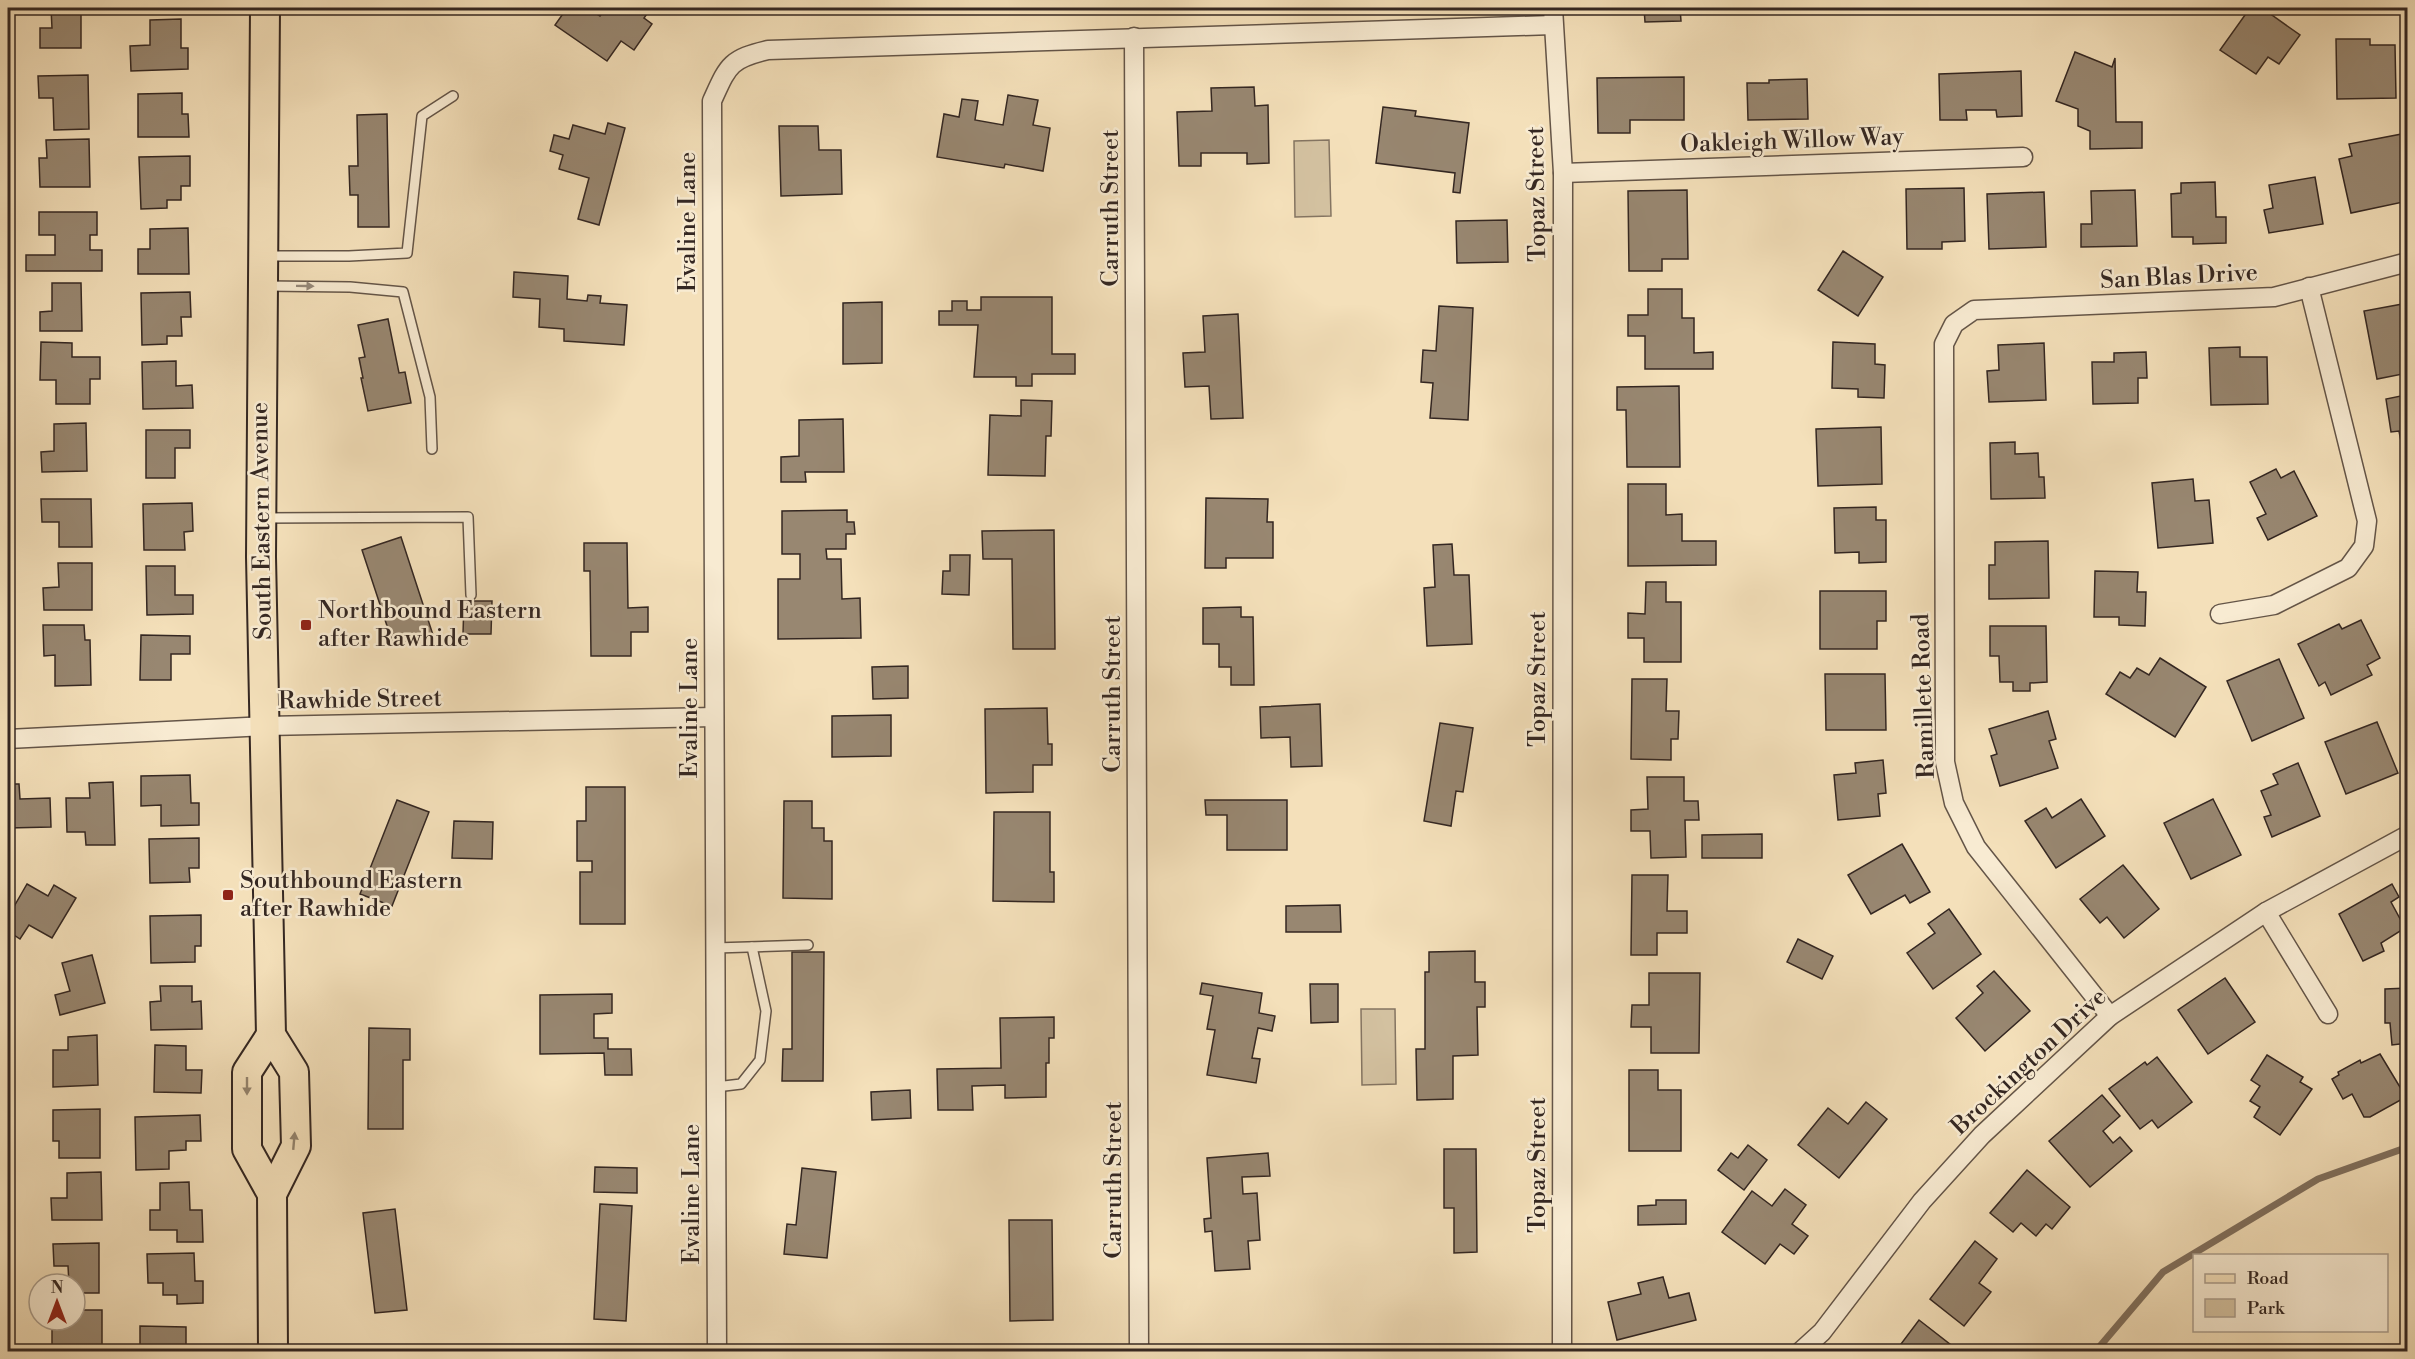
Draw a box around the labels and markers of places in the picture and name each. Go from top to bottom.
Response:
place label: Northbound Eastern after Rawhide [318,596,542,654]
marker: Northbound Eastern after Rawhide [299,618,313,632]
place label: Southbound Eastern after Rawhide [240,866,463,924]
marker: Southbound Eastern after Rawhide [221,888,235,902]

